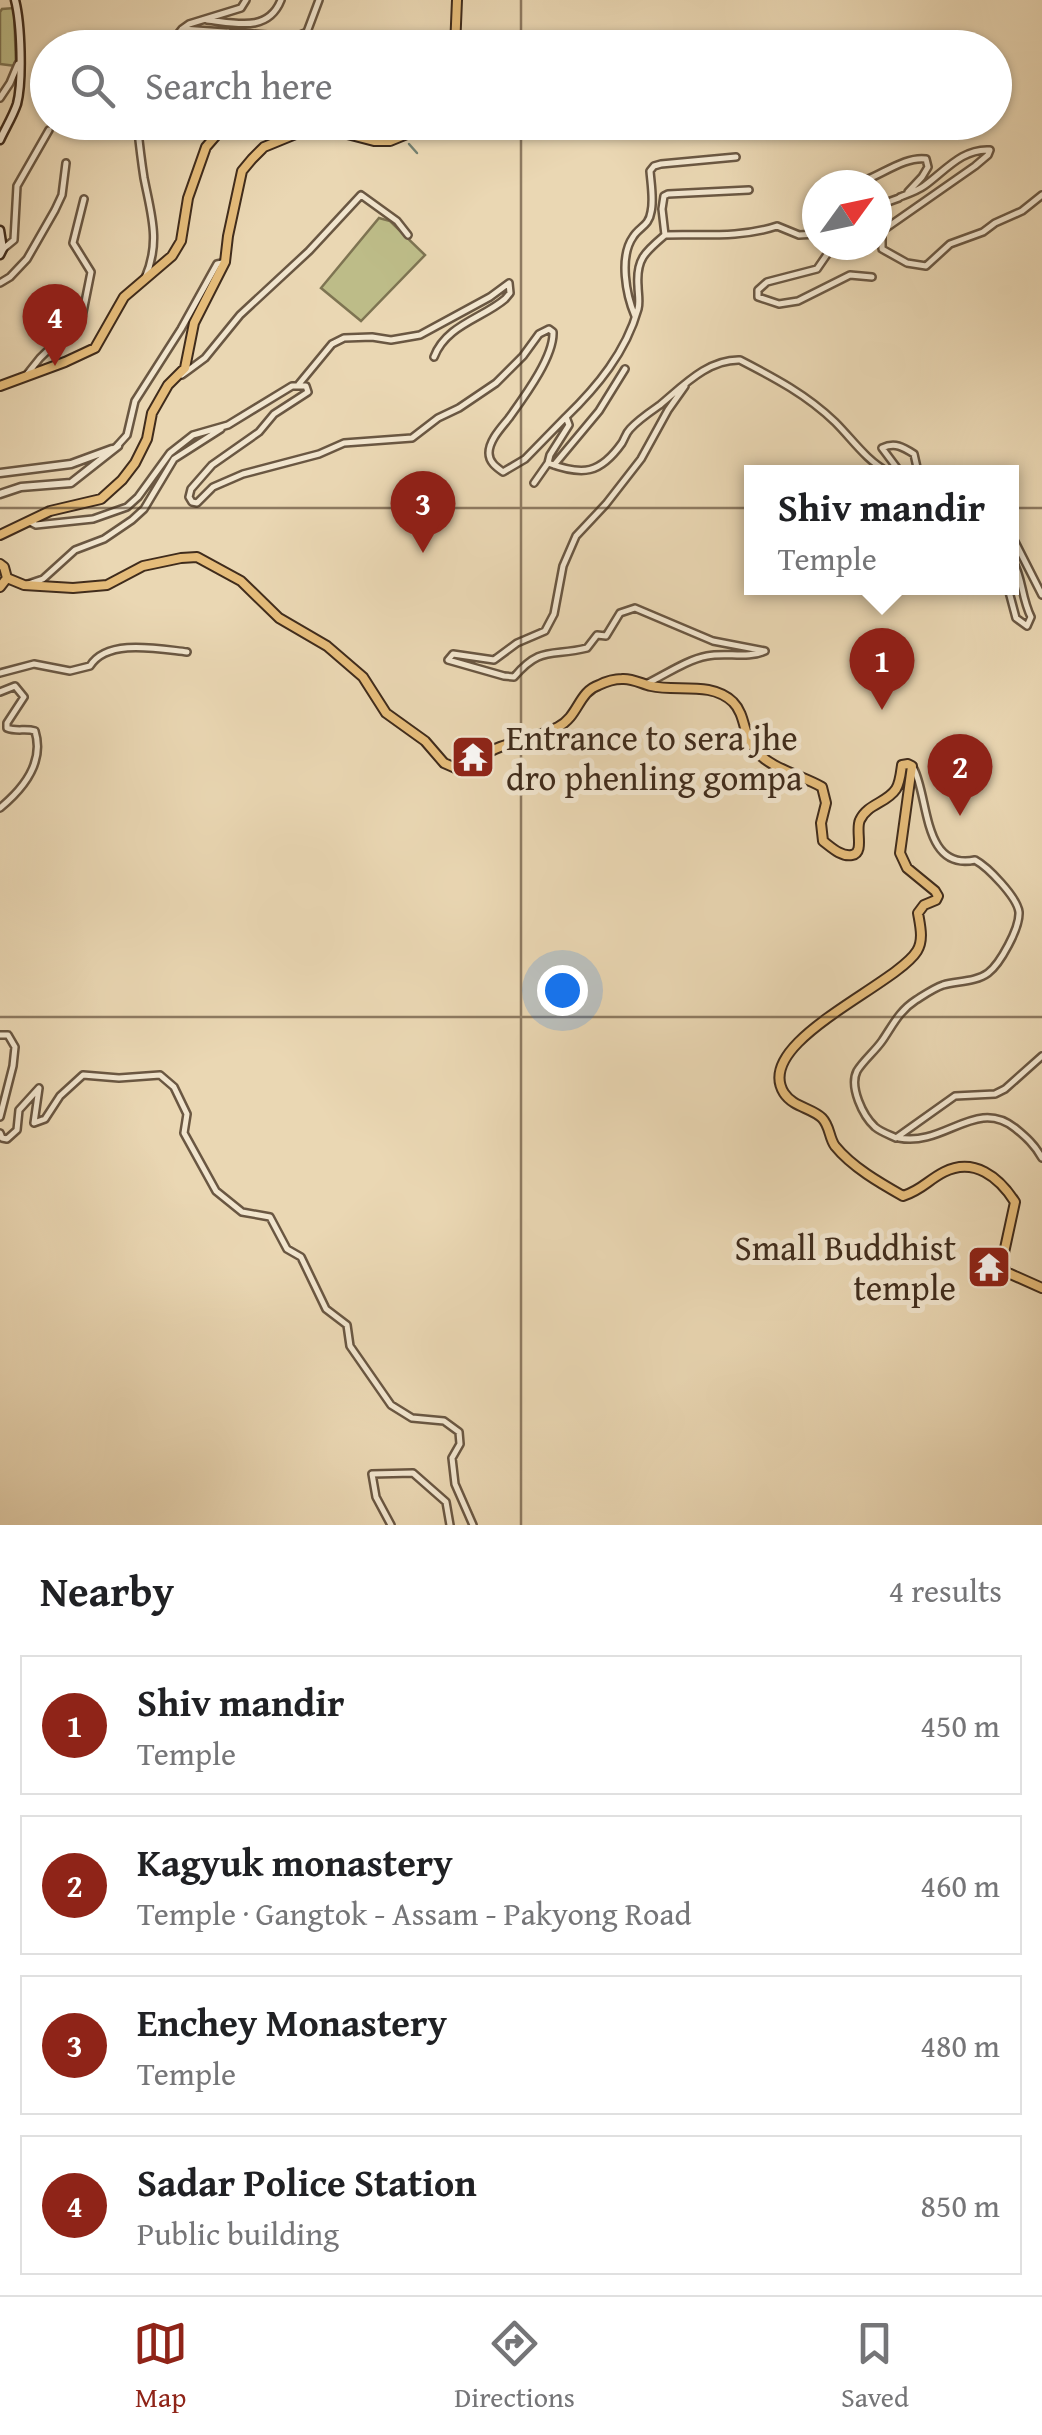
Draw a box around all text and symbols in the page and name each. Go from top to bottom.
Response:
search box [30,30,1012,140]
text: Search here [145,57,333,113]
icon: search [65,58,120,113]
north arrow [802,170,892,260]
pin: 4 [22,284,88,366]
popup [744,465,1019,595]
pin: 3 [390,470,456,553]
text: Shiv mandir [778,479,985,535]
text: Temple [778,535,877,582]
pin: 1 [850,628,914,710]
place label: Entrance to sera jhe dro phenling gompa [506,712,803,803]
temple icon: Entrance to sera jhe dro phenling gompa [450,734,496,780]
pin: 2 [928,734,992,816]
your location [537,965,588,1016]
place label: Small Buddhist temple [735,1222,956,1313]
temple icon: Small Buddhist temple [966,1244,1012,1290]
text: Nearby [40,1560,174,1621]
text: 4 results [889,1567,1002,1614]
text: Shiv mandir [137,1674,345,1730]
text: 1 [66,1702,83,1749]
text: 450 m [921,1702,1000,1749]
text: Temple [137,1730,236,1777]
text: Kagyuk monastery [137,1834,453,1890]
text: 2 [66,1862,83,1909]
text: 460 m [921,1862,1000,1909]
text: Temple · Gangtok - Assam - Pakyong Road [137,1890,692,1937]
text: Enchey Monastery [137,1994,447,2050]
text: 3 [66,2022,83,2069]
text: 480 m [921,2022,1000,2069]
text: Temple [137,2050,236,2097]
text: Sadar Police Station [137,2154,477,2210]
text: 4 [66,2182,83,2229]
text: 850 m [921,2182,1000,2229]
text: Public building [137,2210,339,2257]
tab: Map [133,2316,188,2417]
tab: Directions [454,2316,575,2417]
tab: Saved [841,2316,909,2417]

